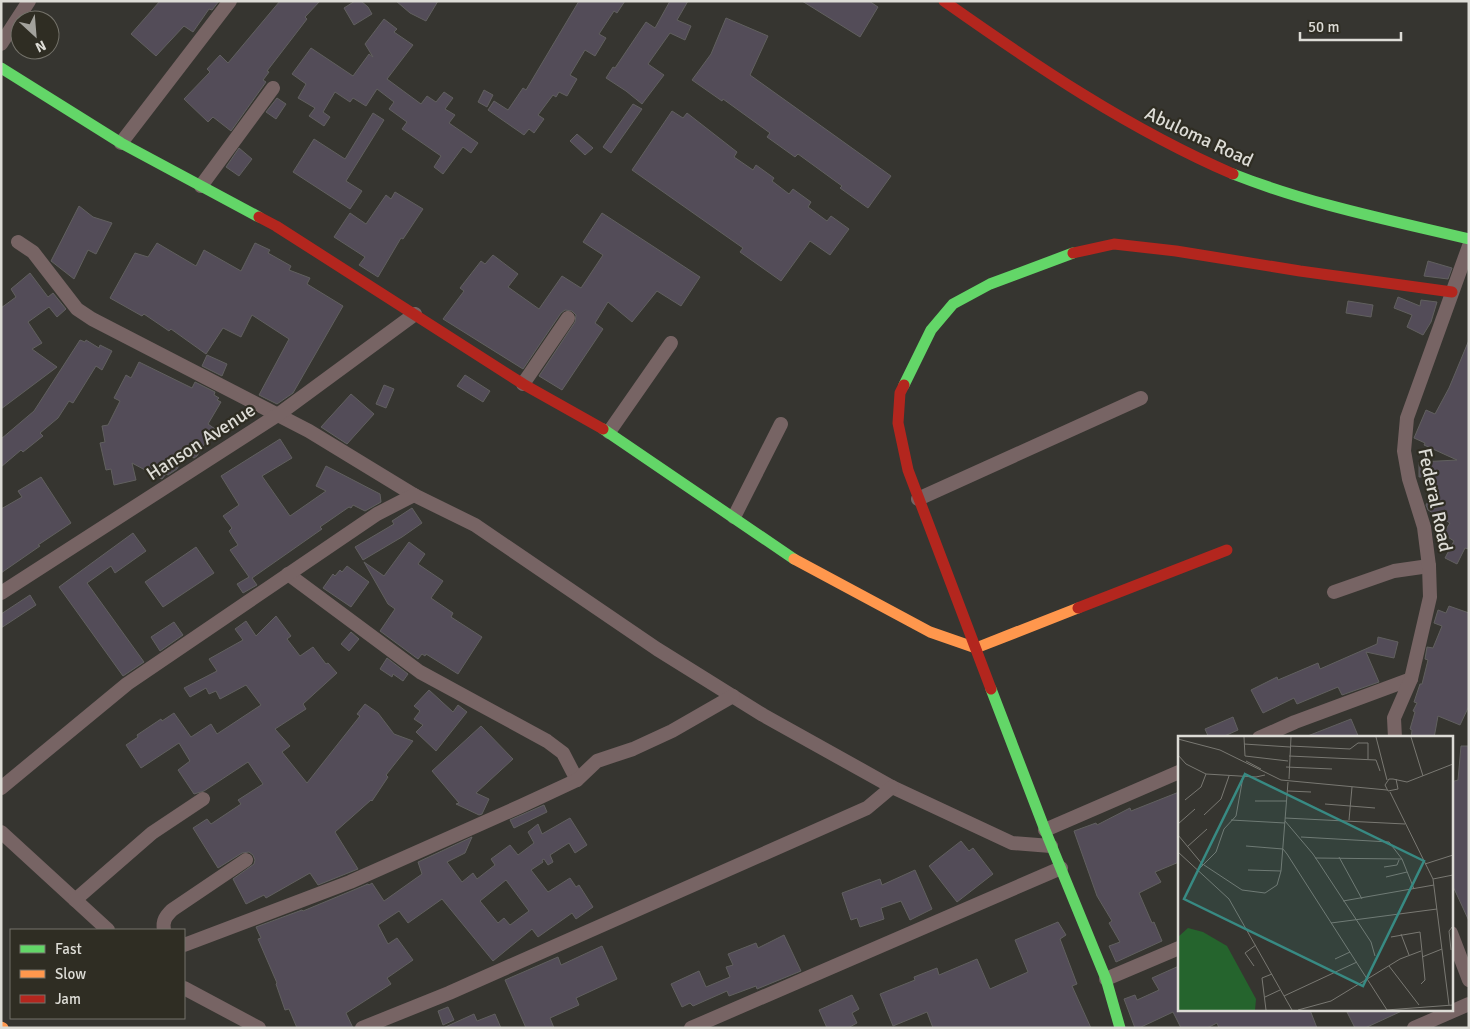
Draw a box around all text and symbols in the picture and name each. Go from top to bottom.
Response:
north arrow [10,10,60,60]
scale bar [1300,10,1401,42]
text: 50 m [1308,18,1339,36]
text: N [32,36,49,56]
street label: Abuloma Road [1141,101,1257,173]
street label: Hanson Avenue [142,398,260,486]
street label: Federal Road [1412,446,1458,554]
inset map [1178,736,1452,1012]
legend [10,929,185,1019]
text: Fast [55,940,82,958]
text: Slow [55,965,86,983]
text: Jam [55,990,81,1008]

